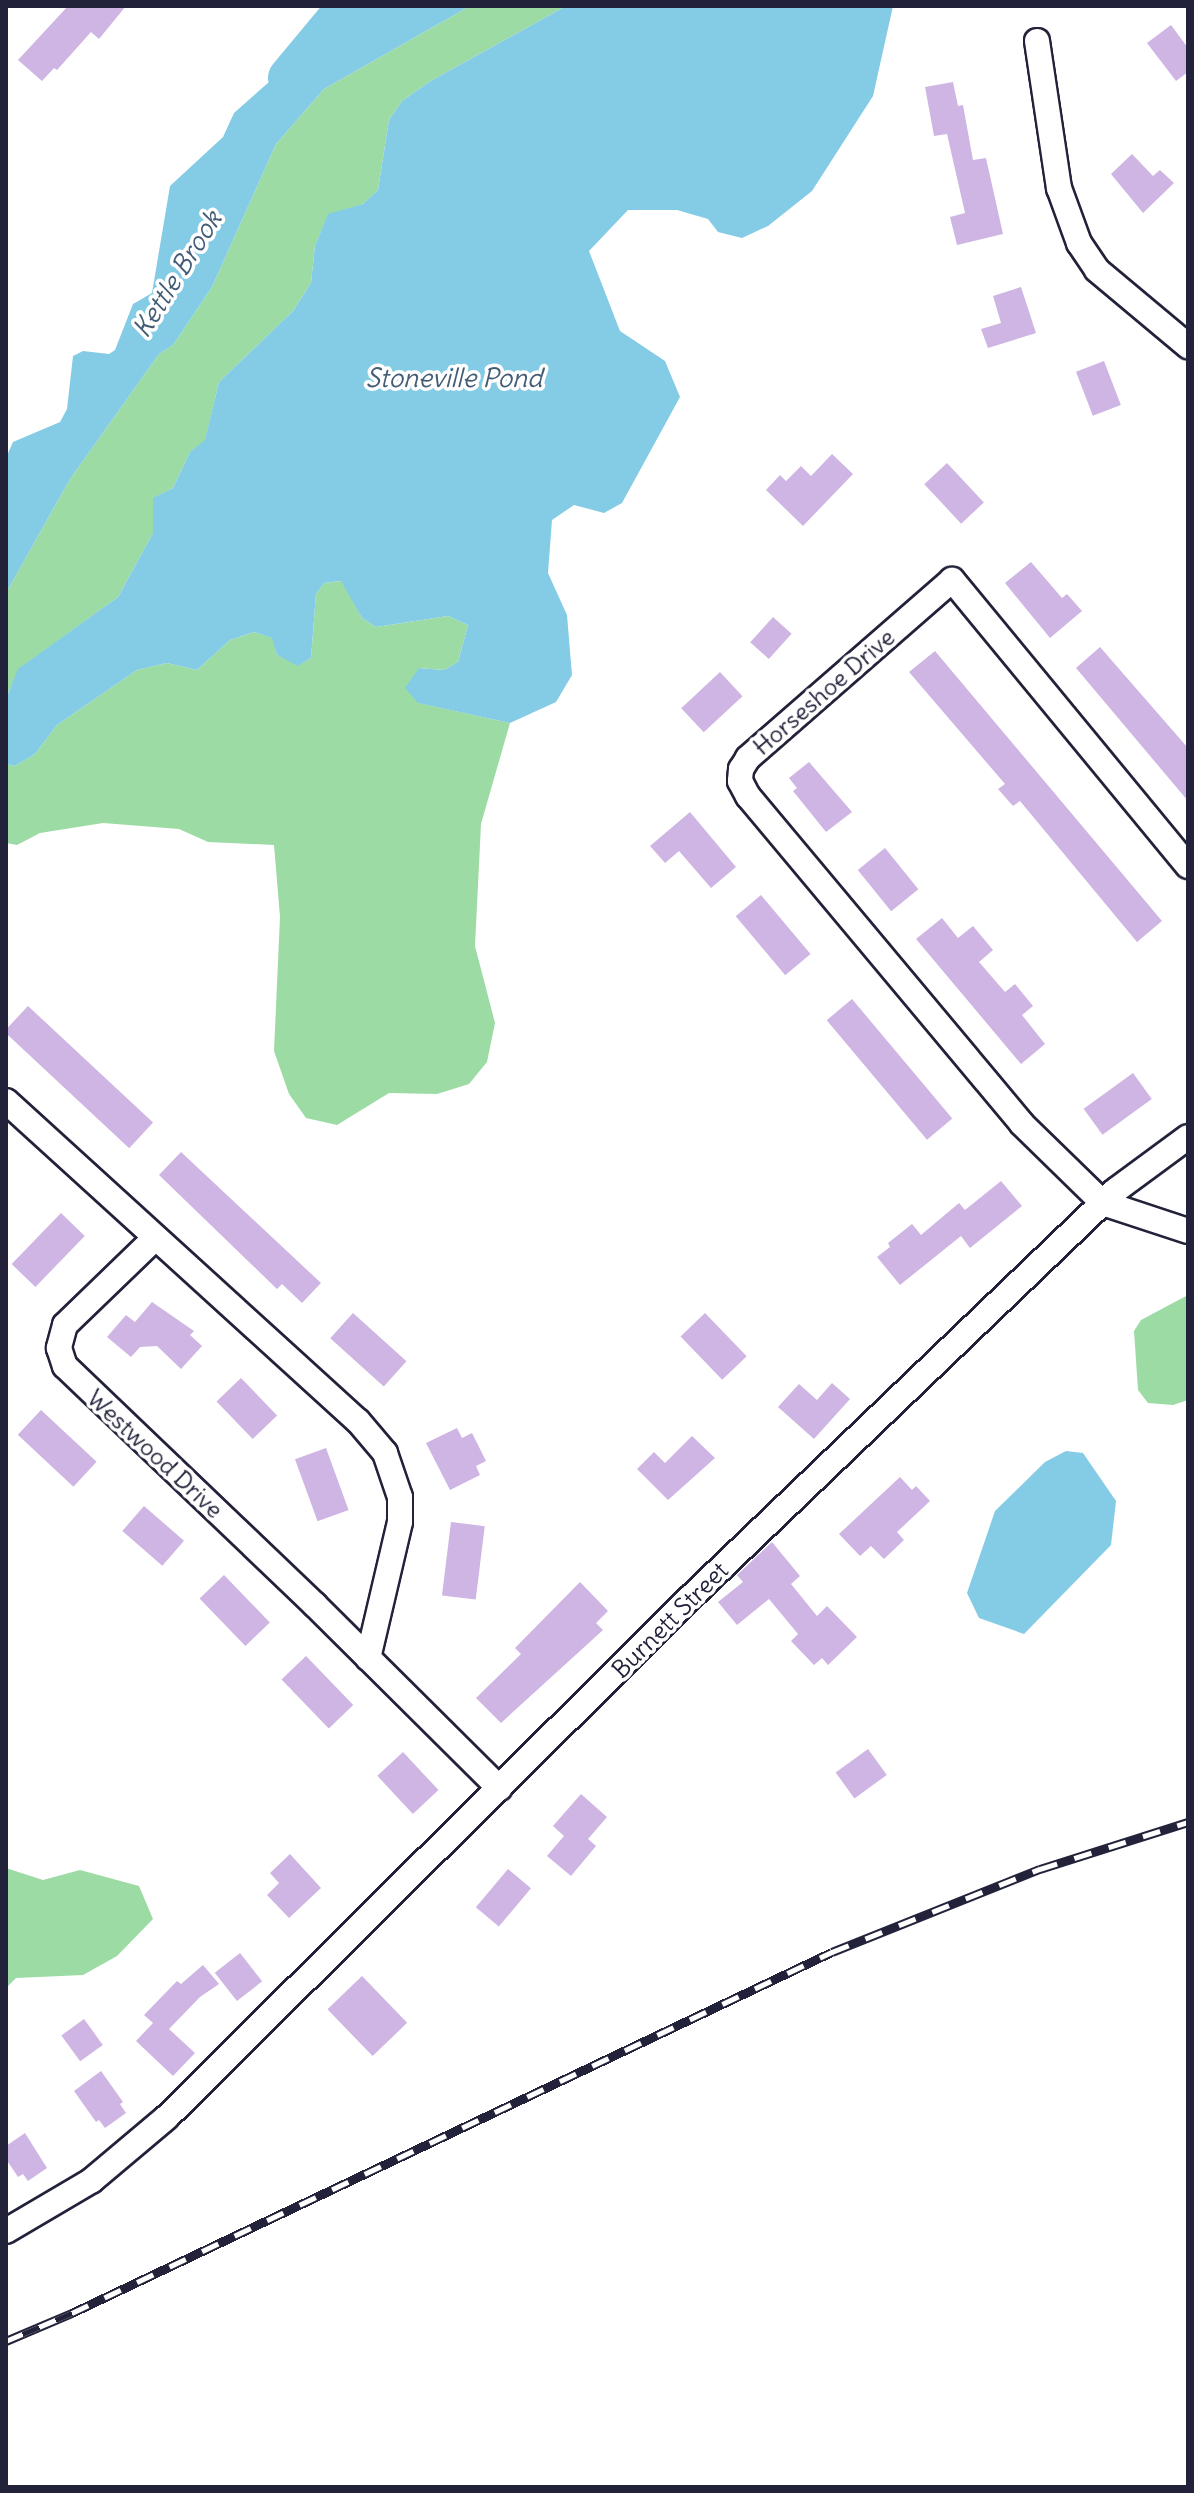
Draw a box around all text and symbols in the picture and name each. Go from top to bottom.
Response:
water label: Kettle Brook [126,205,228,343]
water label: Stoneville Pond [366,362,542,394]
street label: Horseshoe Drive [747,623,901,761]
street label: Westwood Drive [81,1384,229,1524]
street label: Burnett Street [606,1556,734,1684]

